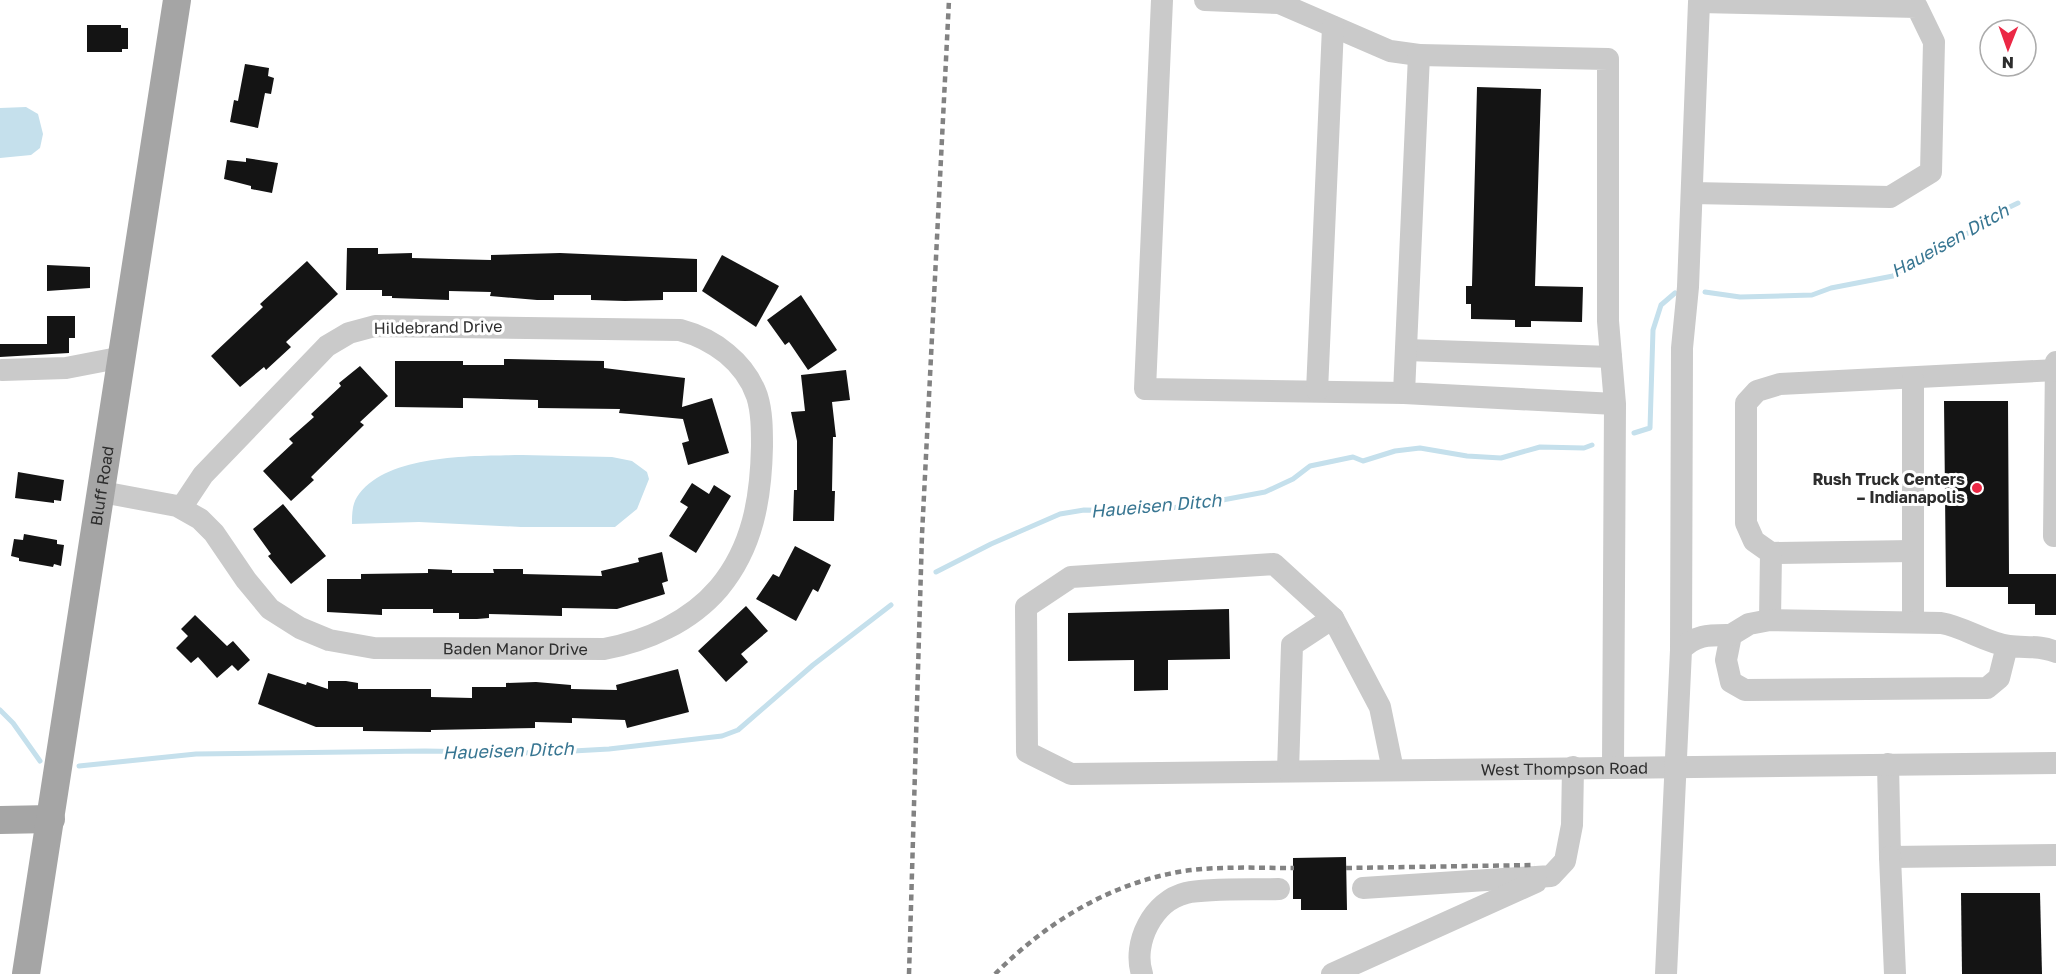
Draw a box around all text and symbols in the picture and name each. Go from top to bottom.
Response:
north arrow [1978,18,2038,78]
text: N [2001,53,2014,73]
water label: Haueisen Ditch [1887,198,2013,282]
street label: Hildebrand Drive [373,316,503,338]
street label: Bluff Road [86,444,118,527]
place label: Rush Truck Centers – Indianapolis [1812,469,1965,507]
marker: Rush Truck Centers – Indianapolis [1970,481,1984,495]
water label: Haueisen Ditch [1090,488,1223,522]
street label: Baden Manor Drive [443,638,588,659]
water label: Haueisen Ditch [442,737,575,763]
street label: West Thompson Road [1480,758,1648,779]

